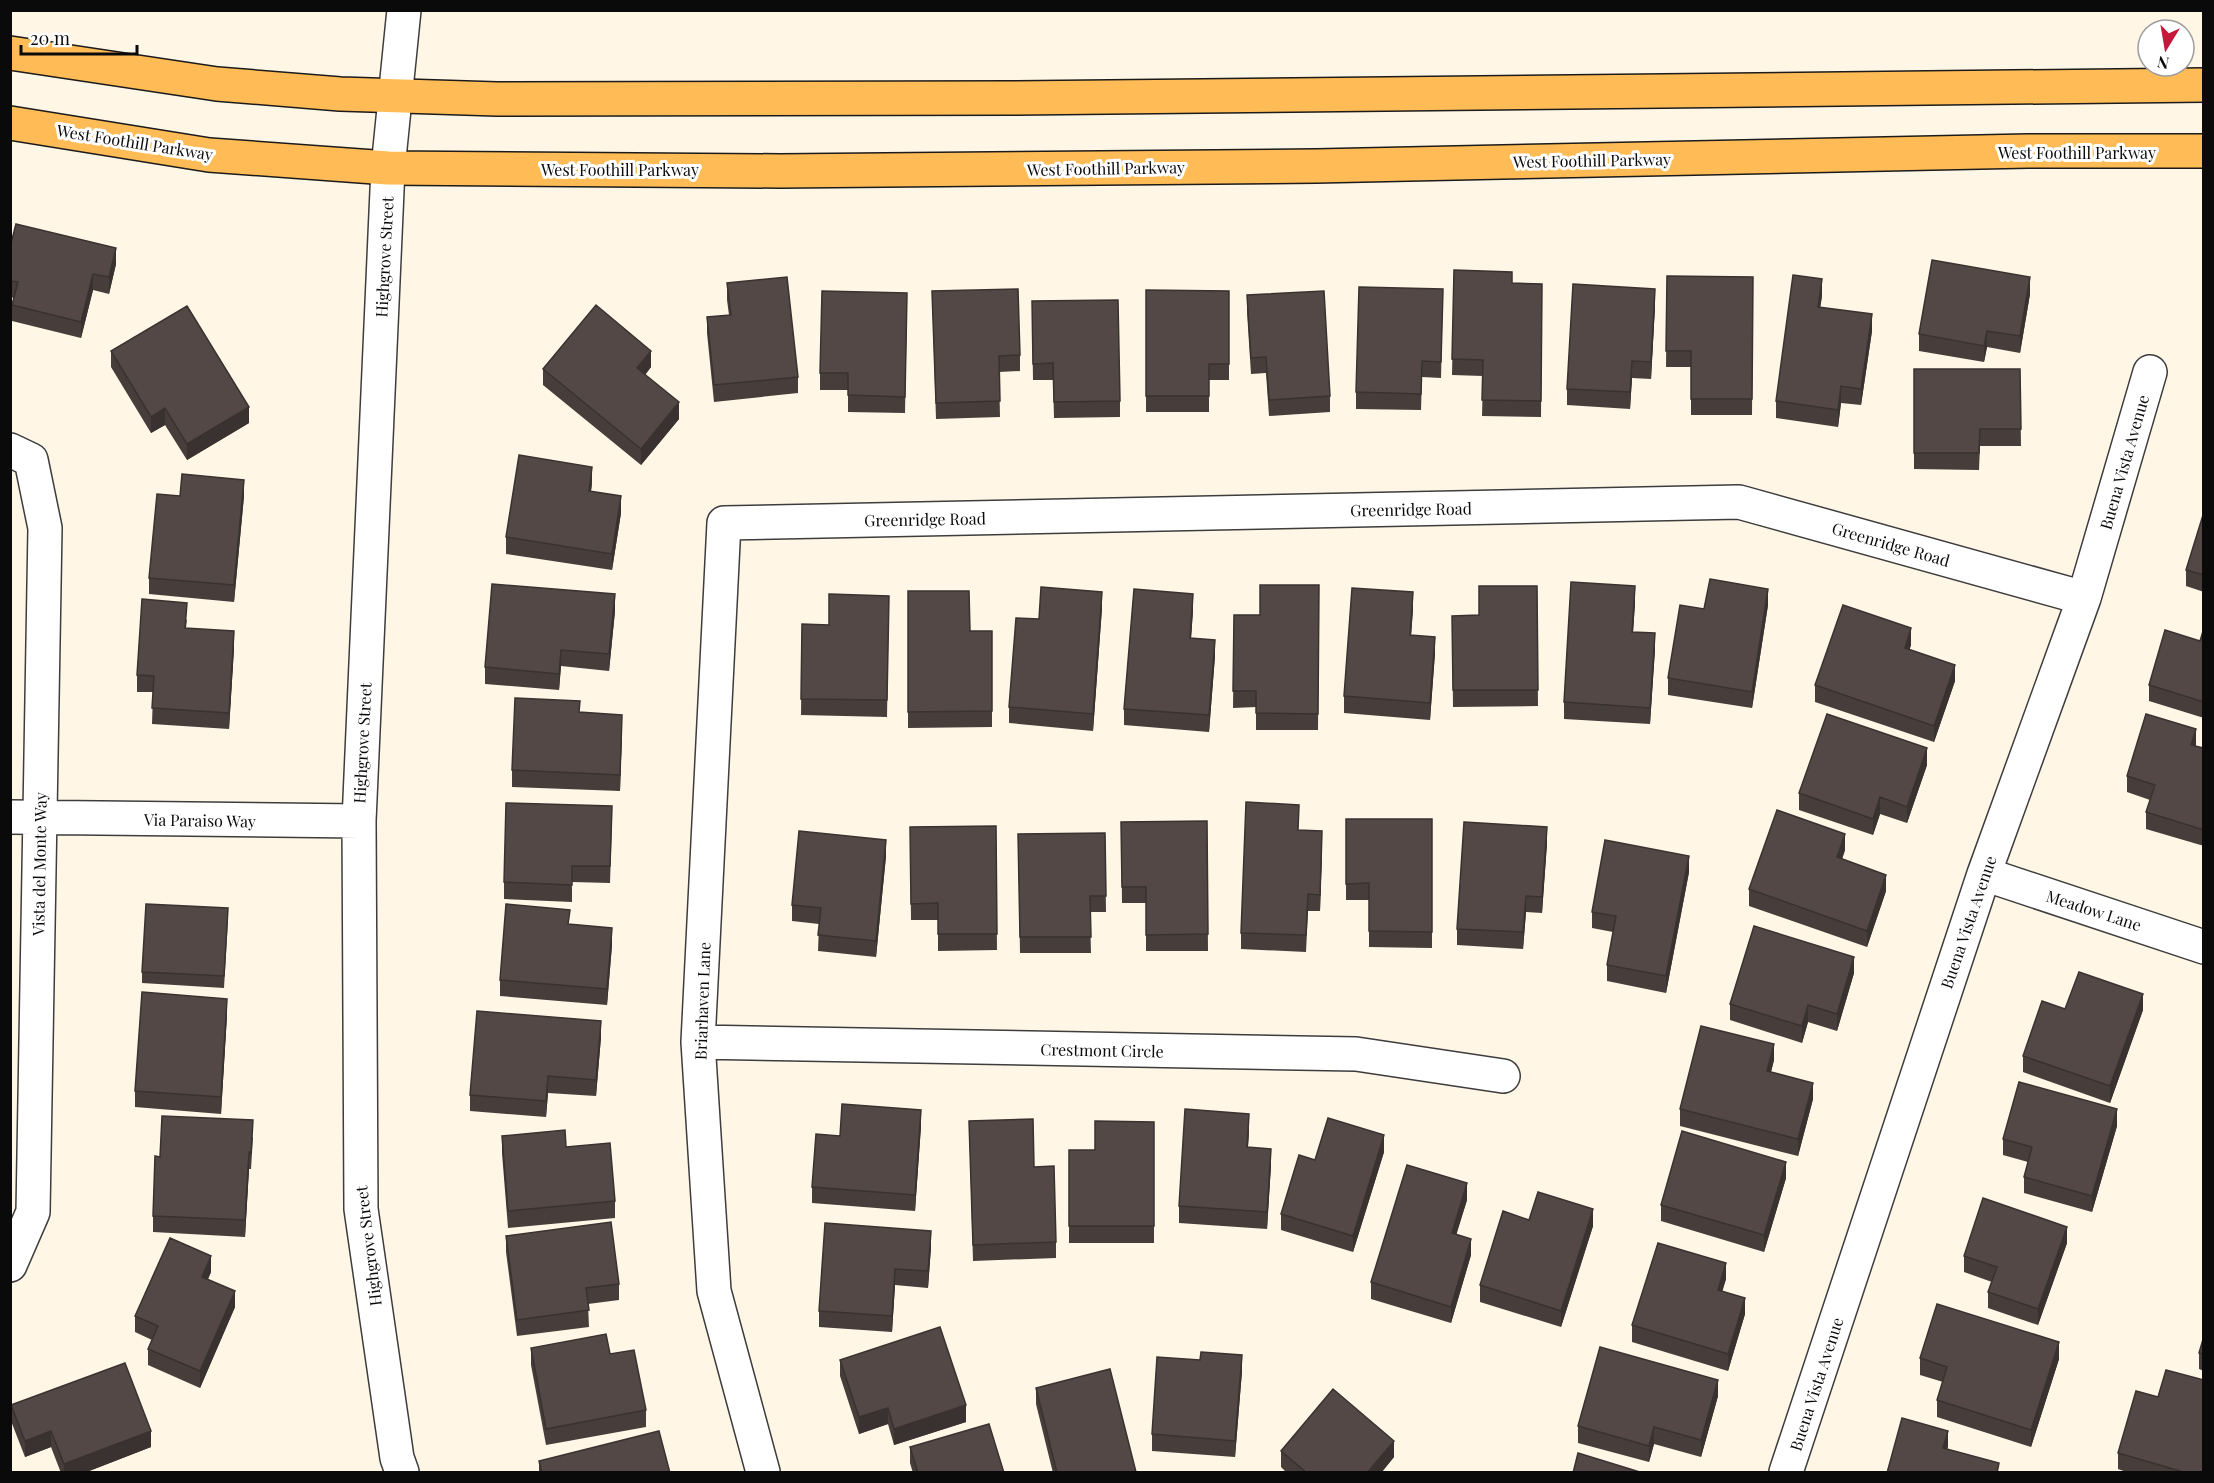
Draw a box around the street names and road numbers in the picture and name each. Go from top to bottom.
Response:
street label: West Foothill Parkway [54,119,215,165]
street label: West Foothill Parkway [1997,142,2156,163]
street label: West Foothill Parkway [1512,148,1671,172]
street label: West Foothill Parkway [1026,156,1185,180]
street label: West Foothill Parkway [540,159,699,180]
street label: Highgrove Street [370,196,398,318]
street label: Buena Vista Avenue [2095,392,2153,532]
street label: Greenridge Road [1350,497,1472,521]
street label: Greenridge Road [864,507,986,531]
street label: Greenridge Road [1830,517,1952,571]
street label: Highgrove Street [348,682,376,804]
street label: Vista del Monte Way [27,792,51,937]
street label: Via Paraiso Way [143,809,256,831]
street label: Buena Vista Avenue [1935,853,2001,991]
street label: Meadow Lane [2044,885,2144,935]
street label: Briarhaven Lane [689,942,715,1060]
street label: Crestmont Circle [1040,1038,1164,1062]
street label: Highgrove Street [350,1184,386,1307]
street label: Buena Vista Avenue [1784,1315,1848,1453]

